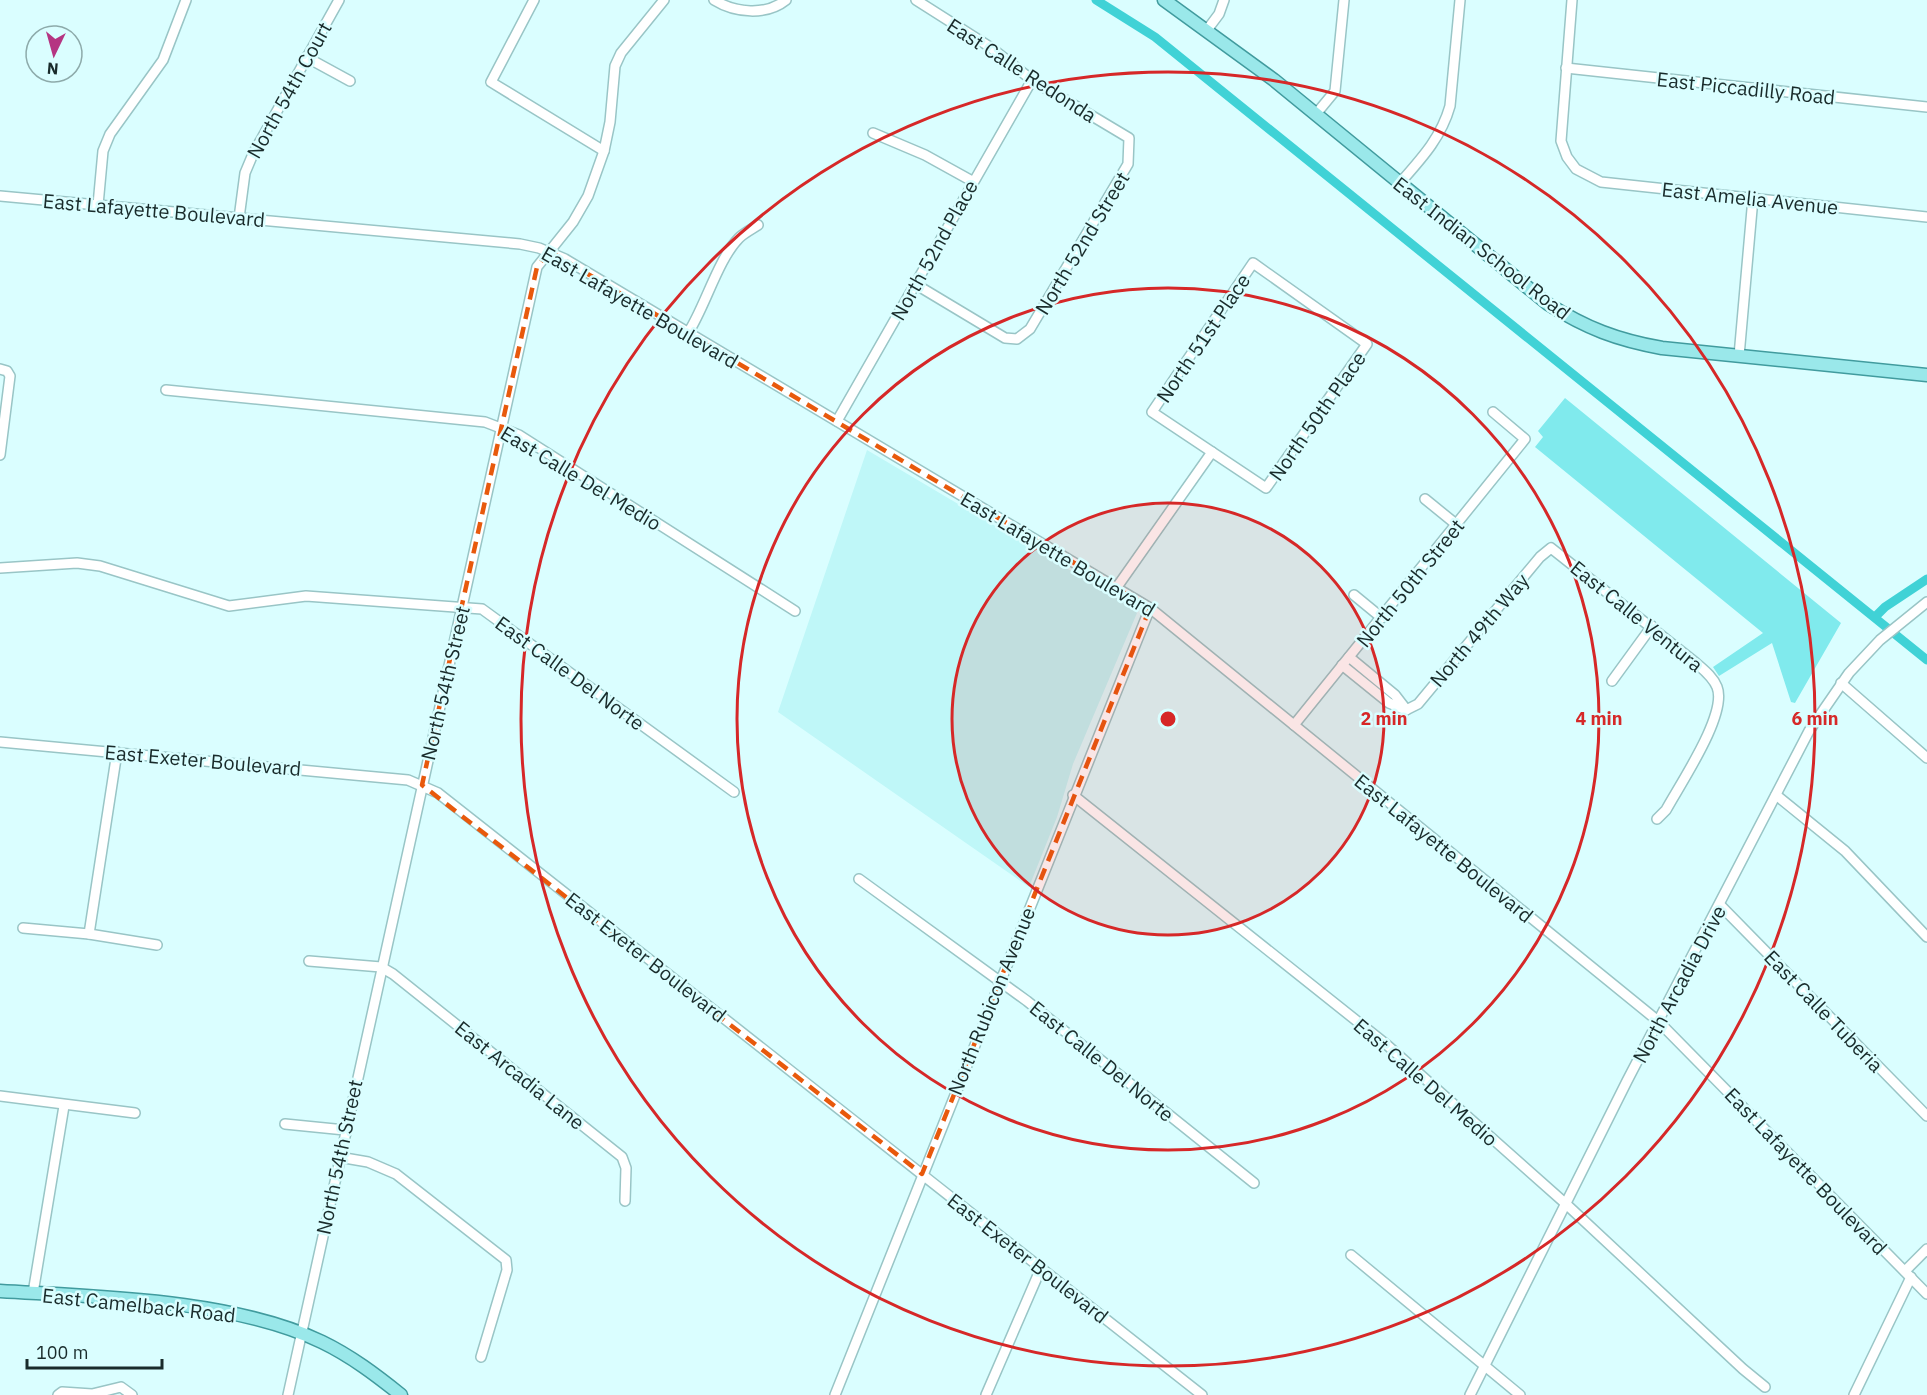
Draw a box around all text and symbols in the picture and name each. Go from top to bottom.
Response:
street label: East Calle Redonda [942,12,1102,129]
street label: North 54th Court [240,17,338,163]
north arrow [24,24,84,84]
text: N [46,58,59,79]
street label: East Piccadilly Road [1655,65,1837,111]
street label: North 52nd Street [1029,166,1135,320]
street label: East Indian School Road [1388,170,1576,326]
street label: North 52nd Place [884,175,984,325]
street label: East Amelia Avenue [1660,175,1840,221]
street label: East Lafayette Boulevard [42,187,266,233]
street label: East Lafayette Boulevard [537,240,743,374]
street label: North 51st Place [1150,268,1256,408]
street label: North 50th Place [1262,346,1372,486]
street label: East Calle Del Medio [496,419,666,537]
street label: East Lafayette Boulevard [956,485,1160,623]
street label: North 50th Street [1350,513,1470,653]
street label: East Calle Ventura [1565,554,1709,678]
street label: North 49th Way [1423,567,1535,693]
street label: North 54th Street [414,603,476,763]
street label: East Calle Del Norte [490,610,650,736]
text: 2 min [1360,707,1408,730]
text: 4 min [1575,707,1623,730]
text: 6 min [1791,707,1839,730]
centre of rings [1158,709,1178,729]
street label: East Exeter Boulevard [104,738,302,782]
street label: East Lafayette Boulevard [1349,767,1539,929]
street label: East Exeter Boulevard [560,886,732,1028]
street label: North Arcadia Drive [1626,900,1732,1068]
street label: North Rubicon Avenue [941,903,1041,1099]
street label: East Calle Tuberia [1758,944,1890,1078]
street label: East Calle Del Norte [1024,994,1180,1128]
street label: East Calle Del Medio [1348,1012,1504,1152]
street label: East Arcadia Lane [450,1014,590,1136]
street label: North 54th Street [309,1077,369,1237]
street label: East Lafayette Boulevard [1719,1081,1893,1261]
street label: East Exeter Boulevard [942,1187,1114,1329]
street label: East Camelback Road [41,1281,237,1329]
scale bar [27,1332,162,1370]
text: 100 m [36,1341,88,1364]

